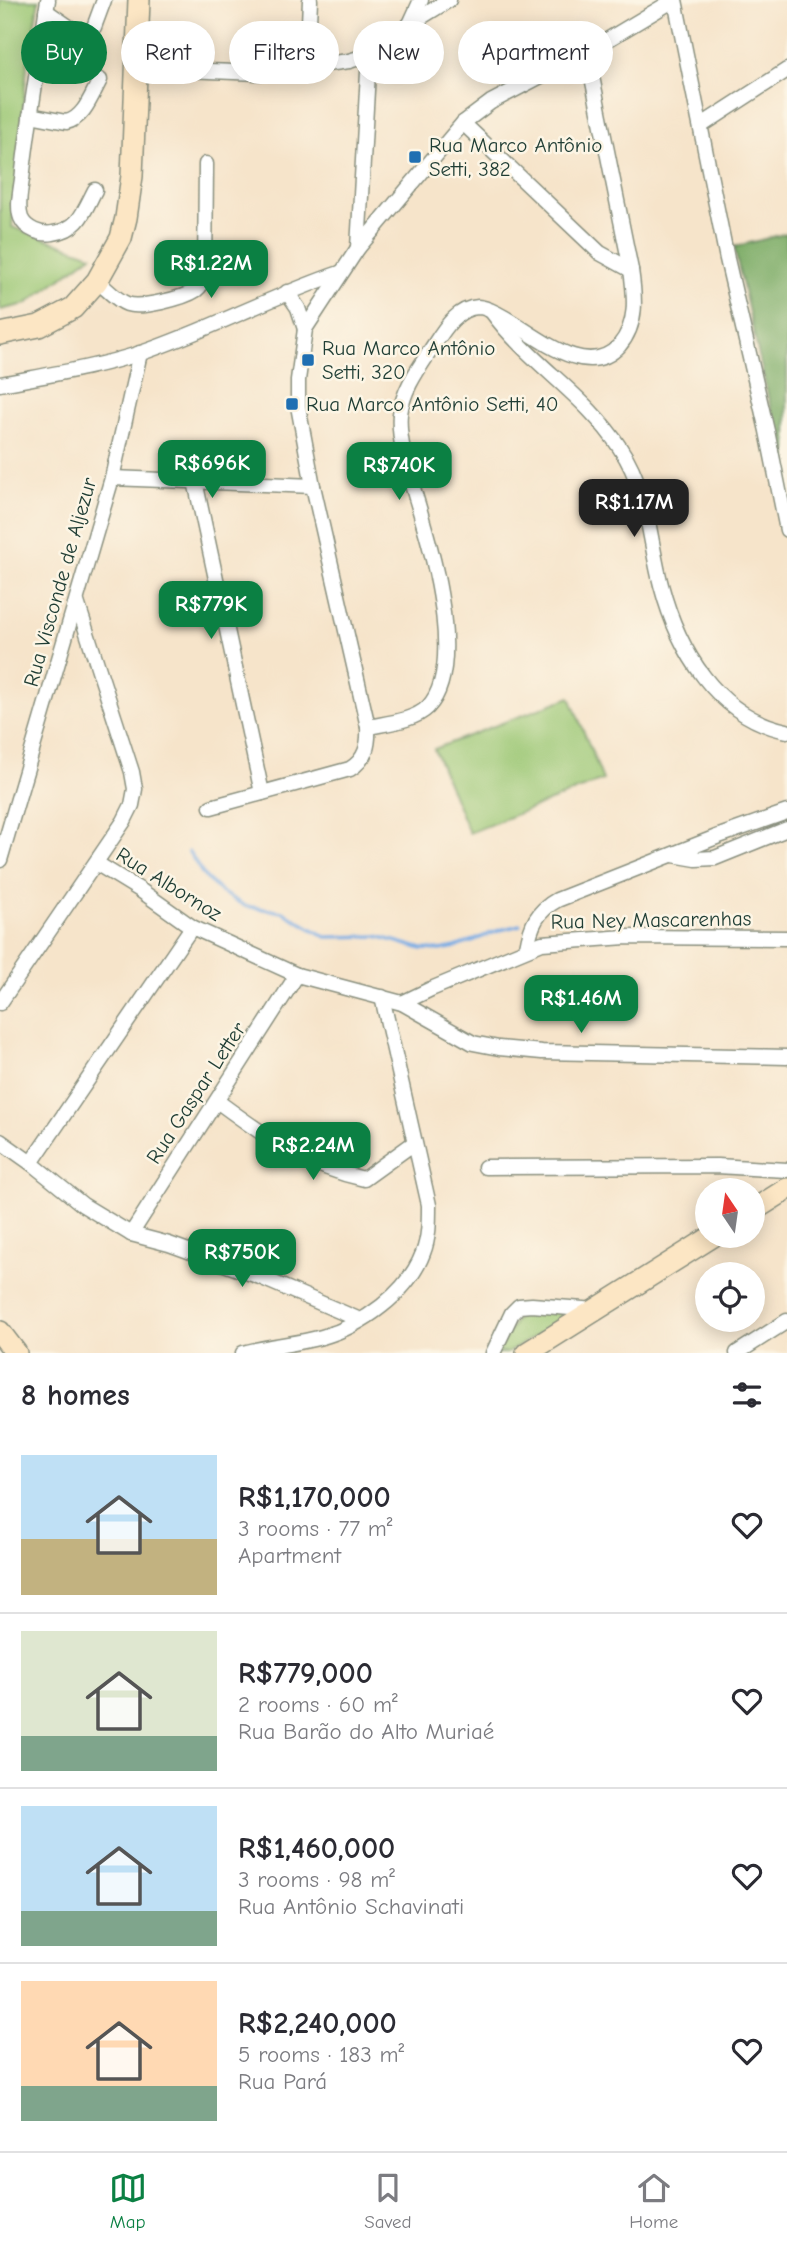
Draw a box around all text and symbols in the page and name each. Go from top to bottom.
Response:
chip: Buy [21,21,107,84]
chip: Rent [121,21,215,84]
chip: Filters [229,21,339,84]
chip: New [353,21,444,84]
chip: Apartment [458,21,613,84]
place label: Rua Marco Antônio Setti, 382 [429,133,602,181]
marker: Rua Marco Antônio Setti, 382 [407,149,423,165]
pin: R$1.22M [146,240,276,300]
text: R$1.22M [170,249,252,276]
place label: Rua Marco Antônio Setti, 320 [322,336,495,384]
marker: Rua Marco Antônio Setti, 320 [300,352,316,368]
place label: Rua Marco Antônio Setti, 40 [306,392,559,416]
marker: Rua Marco Antônio Setti, 40 [284,396,300,412]
pin: R$696K [155,440,269,500]
pin: R$740K [342,442,456,502]
text: R$696K [174,449,250,476]
text: R$740K [363,451,435,478]
street label: Rua Visconde de Aljezur [19,474,102,689]
pin: R$1.17M [569,480,699,539]
text: R$1.17M [595,488,673,515]
pin: R$779K [154,582,268,641]
text: R$779K [175,590,247,617]
street label: Rua Albornoz [112,842,226,926]
street label: Rua Ney Mascarenhas [550,906,752,934]
pin: R$1.46M [516,976,646,1035]
text: R$1.46M [540,984,622,1011]
street label: Rua Gaspar Letter [141,1017,251,1168]
pin: R$2.24M [248,1122,378,1182]
text: R$2.24M [272,1131,354,1158]
north arrow [695,1178,765,1248]
map controls [695,1178,765,1332]
pin: R$750K [185,1230,299,1289]
text: R$750K [204,1238,280,1265]
button: locate [695,1262,765,1332]
icon: filters [728,1376,766,1414]
text: 8 homes [21,1378,130,1413]
text: R$1,170,000 [238,1480,391,1515]
icon: home [77,1483,161,1567]
icon: heart [728,1506,766,1544]
text: 3 rooms · 77 m² [238,1515,393,1542]
text: Apartment [238,1542,341,1569]
text: R$779,000 [238,1656,373,1691]
icon: home [77,1659,161,1743]
icon: heart [728,1682,766,1720]
text: 2 rooms · 60 m² [238,1691,398,1718]
text: Rua Barão do Alto Muriaé [238,1718,494,1745]
text: R$1,460,000 [238,1831,395,1866]
icon: home [77,1834,161,1918]
icon: heart [728,1857,766,1895]
text: 3 rooms · 98 m² [238,1866,395,1893]
text: Rua Antônio Schavinati [238,1893,464,1920]
text: R$2,240,000 [238,2006,397,2041]
icon: home [77,2009,161,2093]
icon: heart [728,2032,766,2070]
text: 5 rooms · 183 m² [238,2041,404,2068]
text: Rua Pará [238,2068,327,2095]
tab: Map [109,2169,147,2233]
tab: Saved [364,2169,412,2233]
tab: Home [629,2169,678,2233]

